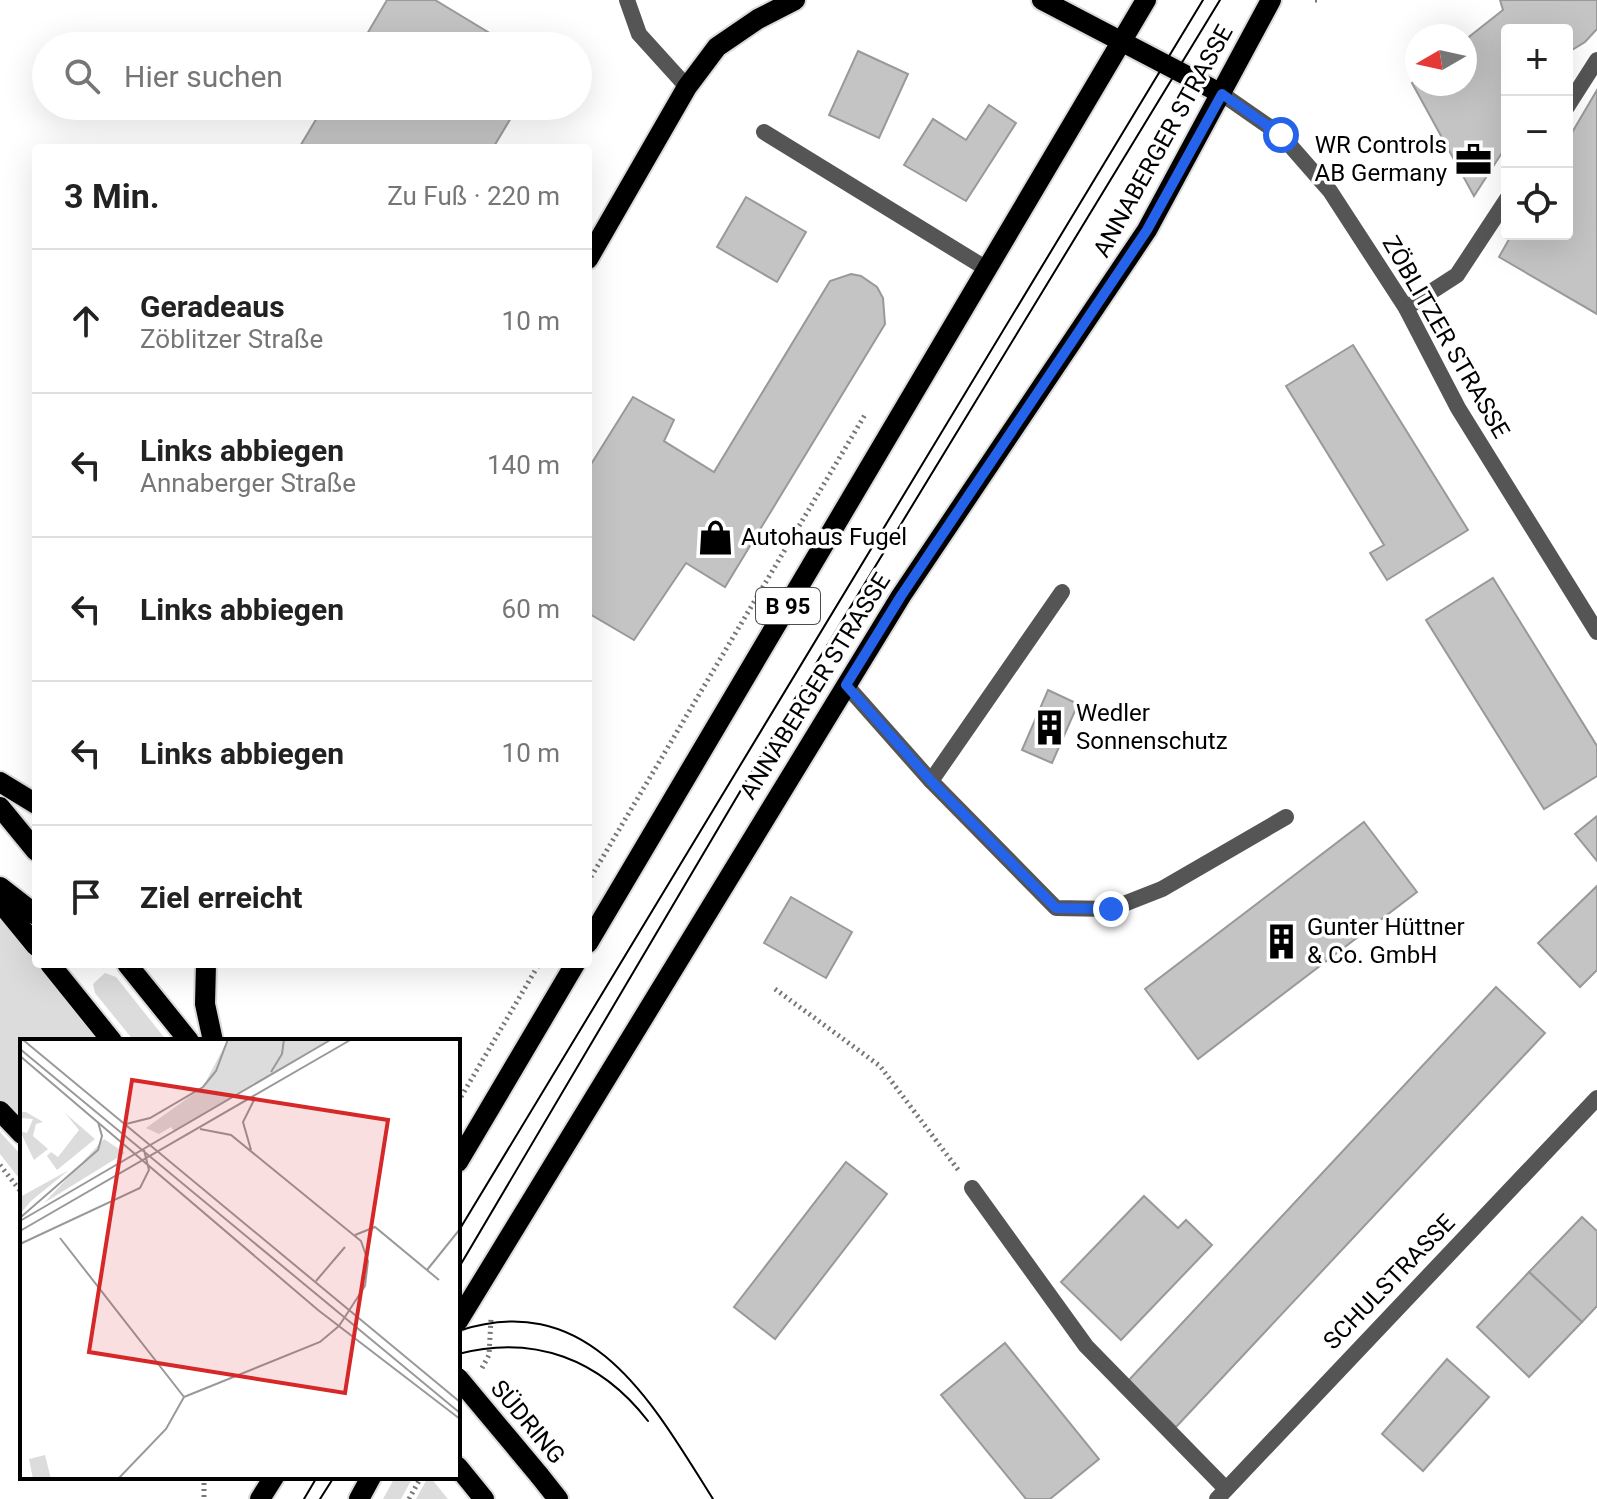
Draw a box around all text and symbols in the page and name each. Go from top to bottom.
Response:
street label: ANNABERGER STRASSE [1087,20,1239,262]
north arrow [1405,24,1477,96]
map controls [1501,24,1573,240]
button: + [1501,24,1573,96]
search box [32,32,592,120]
icon: search [60,54,104,98]
text: Hier suchen [124,59,283,94]
button: − [1501,96,1573,168]
route start [1263,117,1299,153]
place label: WR Controls AB Germany [1315,131,1448,187]
office icon: WR Controls AB Germany [1454,140,1492,178]
button: locate [1501,168,1573,240]
text: 3 Min. [64,176,160,216]
text: Zu Fuß · 220 m [387,181,560,211]
street label: ZÖBLITZER STRASSE [1377,231,1515,443]
text: Geradeaus [140,289,285,324]
icon: ahead [64,299,108,343]
text: 10 m [502,306,560,336]
text: Zöblitzer Straße [140,324,323,354]
text: Links abbiegen [140,433,344,468]
icon: left [64,443,108,487]
text: 140 m [487,450,560,480]
text: Annaberger Straße [140,468,356,498]
shop icon: Autohaus Fugel [696,518,734,556]
place label: Autohaus Fugel [741,523,907,551]
street label: ANNABERGER STRASSE [734,568,896,804]
icon: left [64,587,108,631]
road number: B 95 [756,588,820,624]
text: Links abbiegen [140,592,344,627]
text: 60 m [502,594,560,624]
place label: Wedler Sonnenschutz [1076,699,1228,755]
building icon: Wedler Sonnenschutz [1031,708,1069,746]
icon: left [64,731,108,775]
text: Links abbiegen [140,736,344,771]
text: 10 m [502,738,560,768]
icon: arrive [64,875,108,919]
text: Ziel erreicht [140,880,302,915]
route end [1093,891,1129,927]
place label: Gunter Hüttner & Co. GmbH [1307,913,1465,969]
building icon: Gunter Hüttner & Co. GmbH [1262,922,1300,960]
inset map [20,1039,460,1479]
street label: SCHULSTRASSE [1318,1209,1460,1355]
street label: SÜDRING [485,1375,571,1469]

